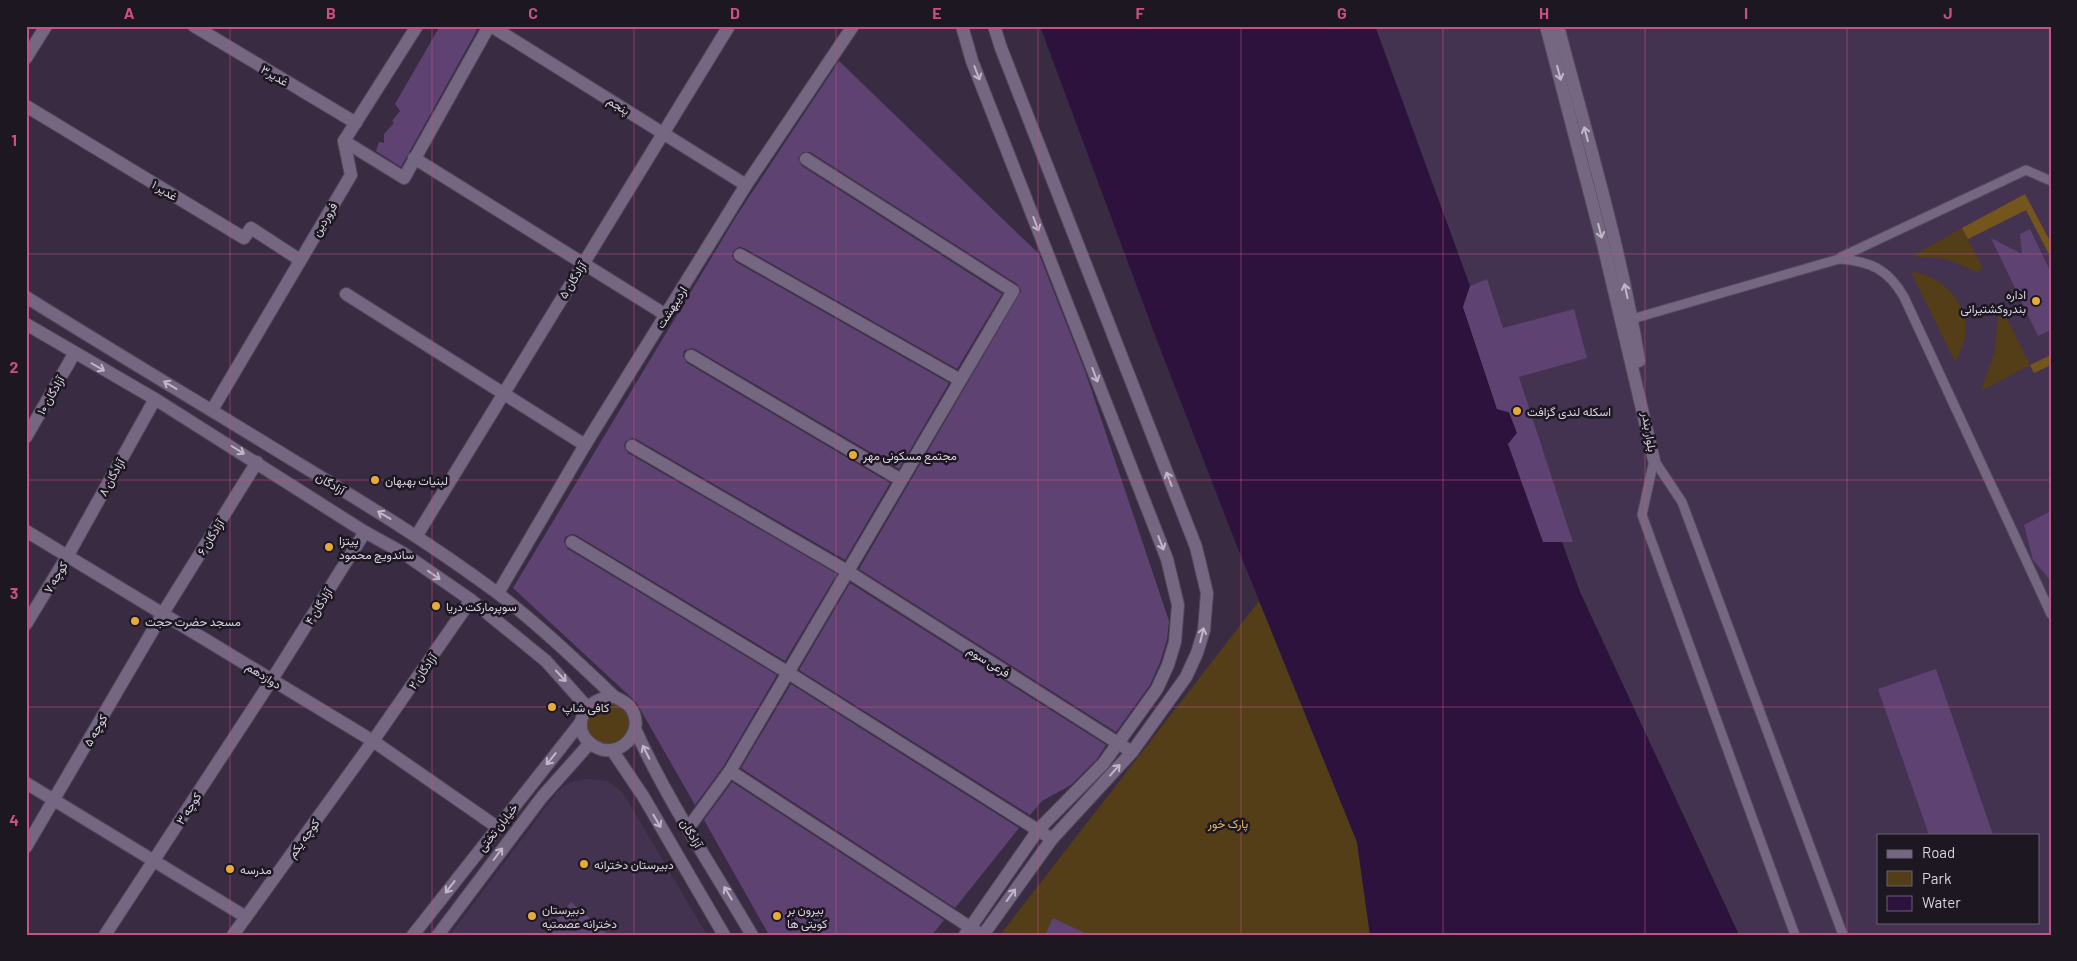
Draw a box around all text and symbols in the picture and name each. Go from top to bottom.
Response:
text: A [124,3,135,22]
text: B [326,3,336,22]
text: C [528,3,538,22]
text: D [730,3,740,22]
text: E [932,3,942,22]
text: F [1136,3,1145,22]
text: G [1337,3,1347,22]
text: H [1539,3,1549,22]
text: I [1744,3,1748,22]
text: J [1943,3,1953,22]
street label: غدیر۳ [258,61,291,90]
one-way arrow [973,64,982,80]
one-way arrow [1554,65,1564,81]
street label: پنجم [604,93,633,119]
one-way arrow [1581,126,1591,142]
text: 1 [11,130,17,149]
street label: غدیر ۱ [149,177,180,205]
street label: فروردین [308,200,341,239]
one-way arrow [1032,216,1041,231]
one-way arrow [1596,222,1605,238]
street label: آزادگان ۵ [555,258,591,302]
street label: اردیبهشت [653,283,691,332]
one-way arrow [1621,284,1630,300]
place label: اداره بندروکشتیرانی [1960,287,2026,317]
marker: اداره بندروکشتیرانی [2030,295,2042,307]
text: 2 [10,357,19,376]
one-way arrow [91,363,105,373]
one-way arrow [1091,367,1101,382]
street label: آزادگان ۱۰ [33,372,69,418]
one-way arrow [164,379,178,389]
place label: اسکله لندی گزافت [1527,404,1611,420]
marker: اسکله لندی گزافت [1511,405,1523,417]
street label: بلوار بندر [1638,410,1660,453]
one-way arrow [230,446,244,456]
place label: مجتمع مسکونی مهر [862,448,957,465]
marker: مجتمع مسکونی مهر [847,449,859,461]
street label: آزادگان ۸ [95,455,129,499]
street label: آزادگان [313,469,349,499]
one-way arrow [1164,472,1174,487]
place label: لبنیات بهبهان [385,473,448,489]
marker: لبنیات بهبهان [369,474,381,486]
one-way arrow [378,510,392,520]
street label: آزادگان ۶ [194,516,229,558]
place label: پیتزا ساندویچ محمود [339,533,414,564]
one-way arrow [1157,535,1166,550]
marker: پیتزا ساندویچ محمود [323,541,335,553]
street label: کوچه ۷ [40,559,72,596]
one-way arrow [427,570,441,580]
text: 3 [10,583,18,602]
street label: آزادگان ۴ [301,584,337,628]
place label: سوپرمارکت دریا [446,599,517,615]
marker: سوپرمارکت دریا [430,600,442,612]
place label: مسجد حضرت حجت [145,614,241,630]
marker: مسجد حضرت حجت [129,615,141,627]
one-way arrow [1198,628,1207,644]
street label: فرعی سوم [964,642,1013,681]
street label: آزادگان ۲ [405,650,441,692]
street label: دوازدهم [243,659,284,693]
one-way arrow [555,670,567,683]
place label: کافی شاپ [562,700,609,716]
marker: کافی شاپ [546,701,558,713]
street label: کوچه ۵ [80,712,111,749]
one-way arrow [641,745,650,760]
one-way arrow [545,753,556,766]
one-way arrow [1109,764,1121,777]
street label: کوچه ۳ [173,789,205,828]
street label: خیابان تختی [474,800,522,855]
text: 4 [9,810,19,829]
one-way arrow [652,813,662,828]
street label: کوچه یکم [284,816,323,861]
street label: آزادگان [676,816,707,852]
park label: پارک خور [1207,816,1248,832]
legend [1877,834,2040,924]
text: Road [1922,843,1955,861]
one-way arrow [493,848,504,861]
place label: دبیرستان دخترانه [594,857,674,873]
marker: دبیرستان دخترانه [578,858,590,870]
place label: مدرسه [240,862,272,878]
marker: مدرسه [224,863,236,875]
text: Park [1922,869,1952,887]
one-way arrow [445,880,456,893]
one-way arrow [722,886,732,900]
one-way arrow [1006,888,1016,902]
text: Water [1922,893,1961,911]
place label: دبیرستان دخترانه عصمتیه [542,902,617,932]
place label: بیرون بر کویتی ها [786,902,827,932]
marker: دبیرستان دخترانه عصمتیه [526,910,538,922]
marker: بیرون بر کویتی ها [771,910,783,922]

